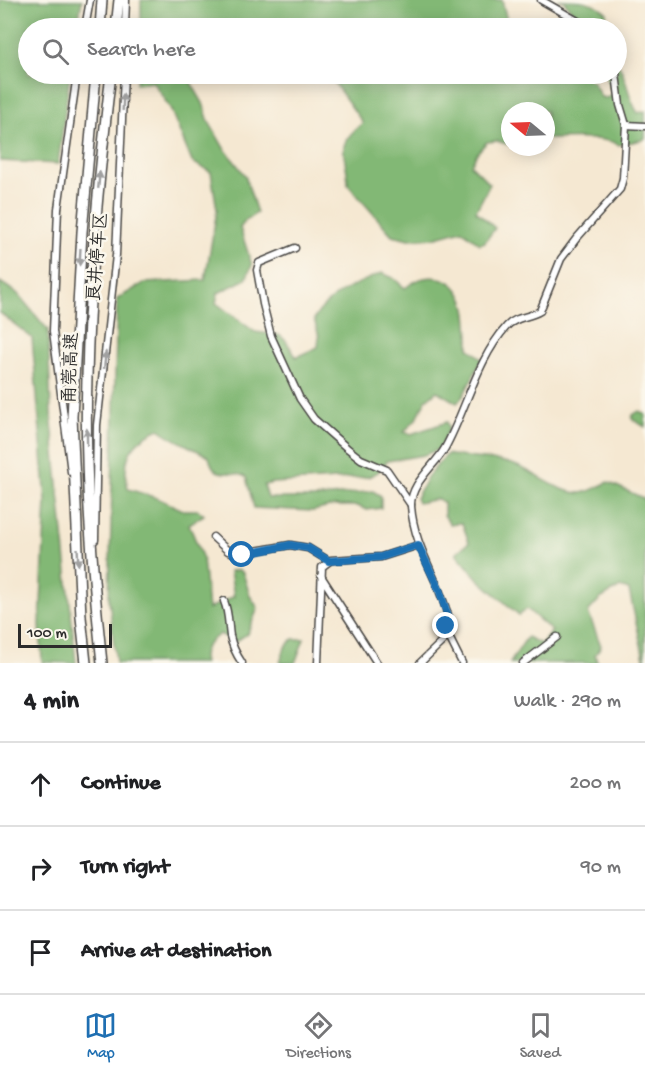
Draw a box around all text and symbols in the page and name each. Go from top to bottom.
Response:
search box [18,18,627,84]
icon: search [39,35,72,68]
text: Search here [87,38,195,64]
one-way arrow [118,93,128,112]
north arrow [501,102,555,156]
one-way arrow [94,170,104,189]
street label: 良井停车区 [84,211,113,303]
one-way arrow [76,248,85,267]
street label: 甬莞高速 [59,332,84,404]
one-way arrow [100,350,110,369]
one-way arrow [82,428,92,447]
route start [228,541,254,567]
one-way arrow [74,548,83,567]
route end [432,612,458,638]
scale bar [18,621,112,648]
text: 100 m [27,625,67,644]
text: 4 min [24,687,79,718]
text: Walk · 290 m [514,691,621,714]
icon: ahead [24,768,57,801]
text: Continue [81,771,161,797]
text: 200 m [570,773,621,796]
icon: right [24,852,57,885]
text: Turn right [81,855,169,881]
text: 90 m [581,857,621,880]
icon: arrive [24,936,57,969]
text: Arrive at destination [81,939,271,965]
tab: Map [84,1009,117,1064]
tab: Directions [286,1009,351,1064]
tab: Saved [520,1009,561,1064]

